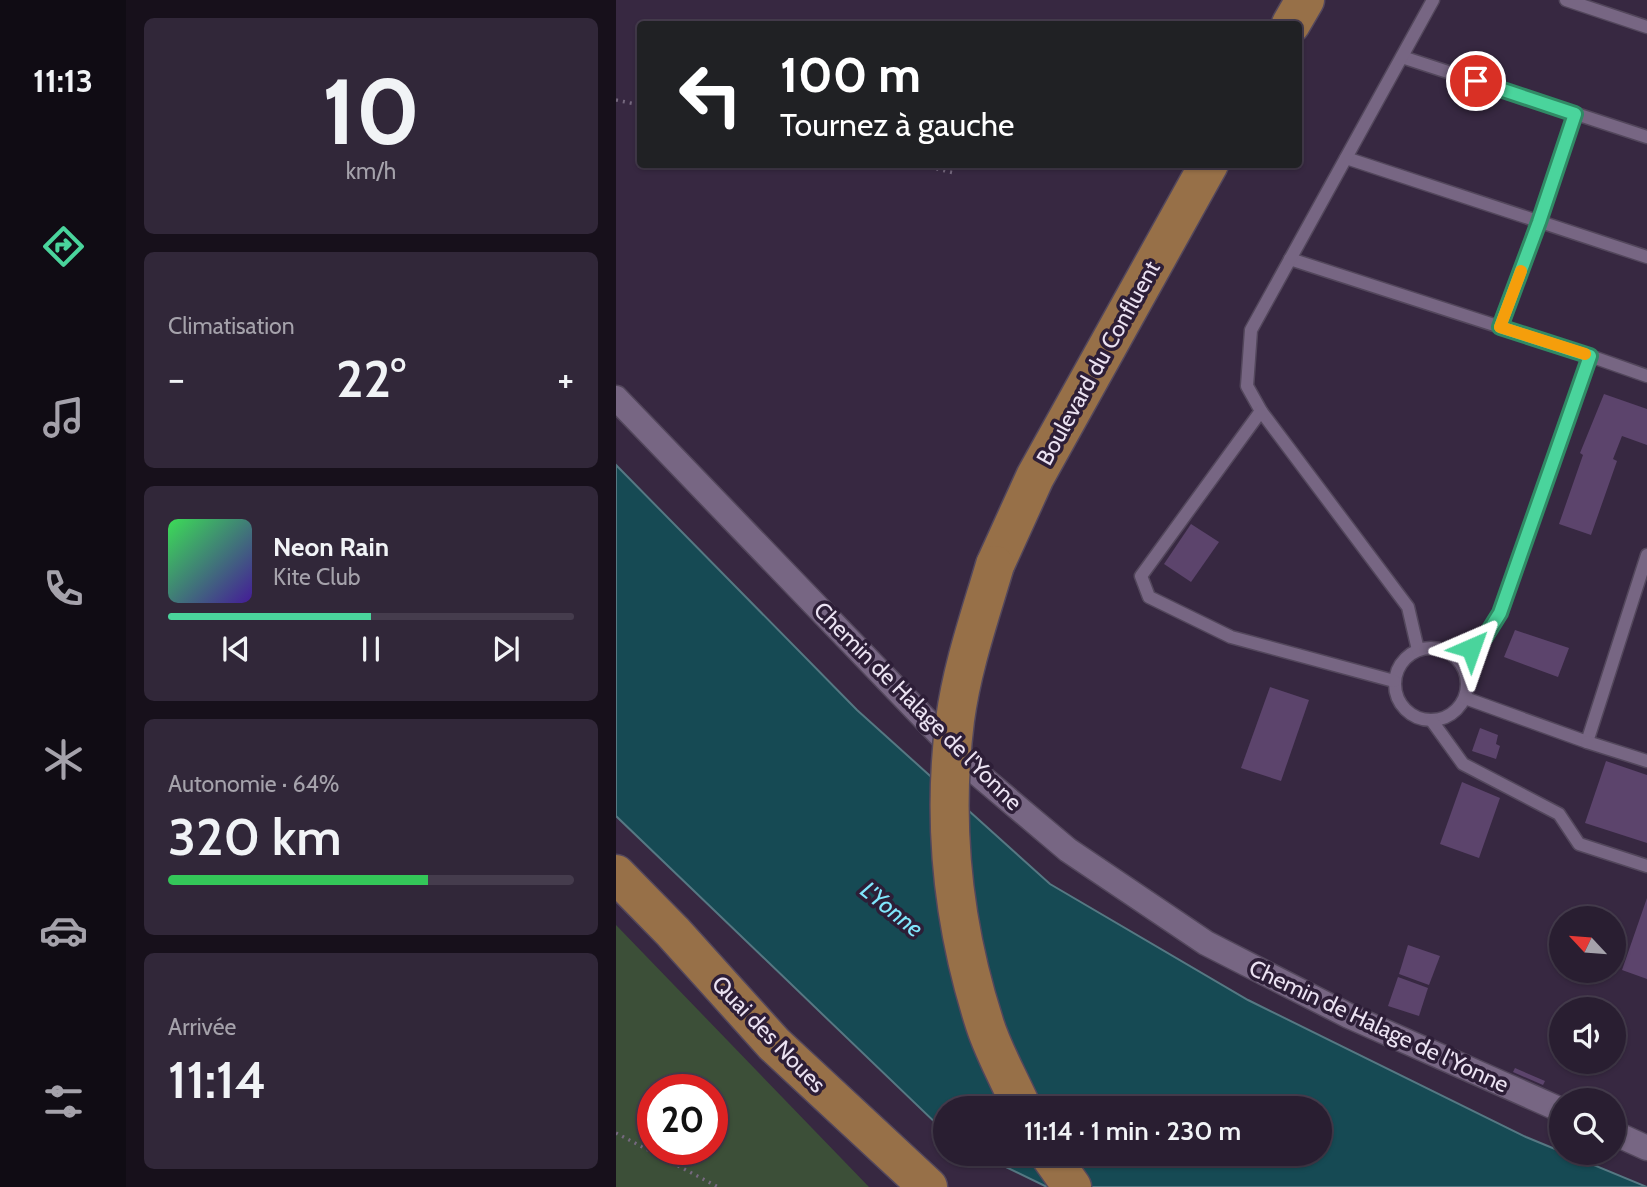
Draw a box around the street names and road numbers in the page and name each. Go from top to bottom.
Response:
street label: Boulevard du Confluent [1030,256,1166,470]
street label: Chemin de Halage de l'Yonne [808,596,1028,816]
street label: Chemin de Halage de l'Yonne [1245,953,1513,1099]
street label: Quai des Noues [706,970,832,1098]

